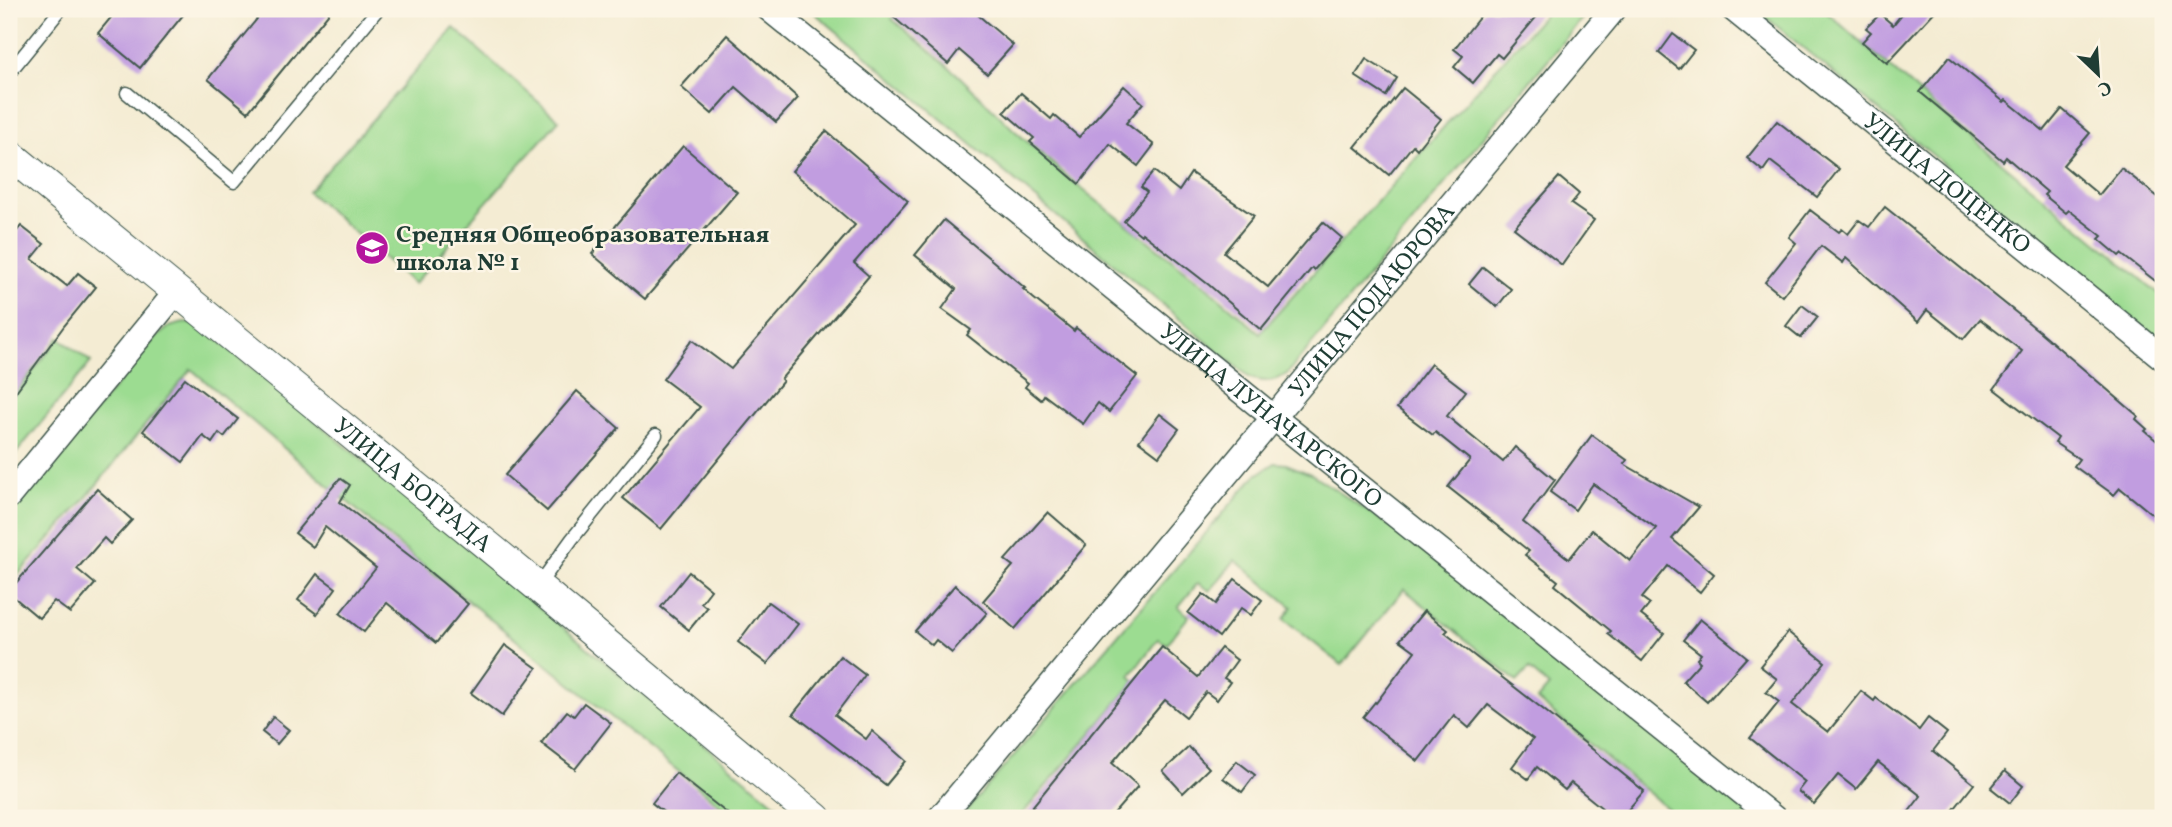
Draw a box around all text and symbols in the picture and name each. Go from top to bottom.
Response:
north arrow [2064,38,2134,108]
text: С [2093,73,2115,102]
street label: УЛИЦА ДОЦЕНКО [1855,106,2037,263]
street label: УЛИЦА ПОДАЮРОВА [1282,197,1464,406]
place label: Средняя Общеобразовательная школа № 1 [396,219,770,281]
school or university icon: Средняя Общеобразовательная школа № 1 [353,229,391,267]
street label: УЛИЦА ЛУНАЧАРСКОГО [1151,316,1389,517]
street label: УЛИЦА БОГРАДА [325,411,499,562]

